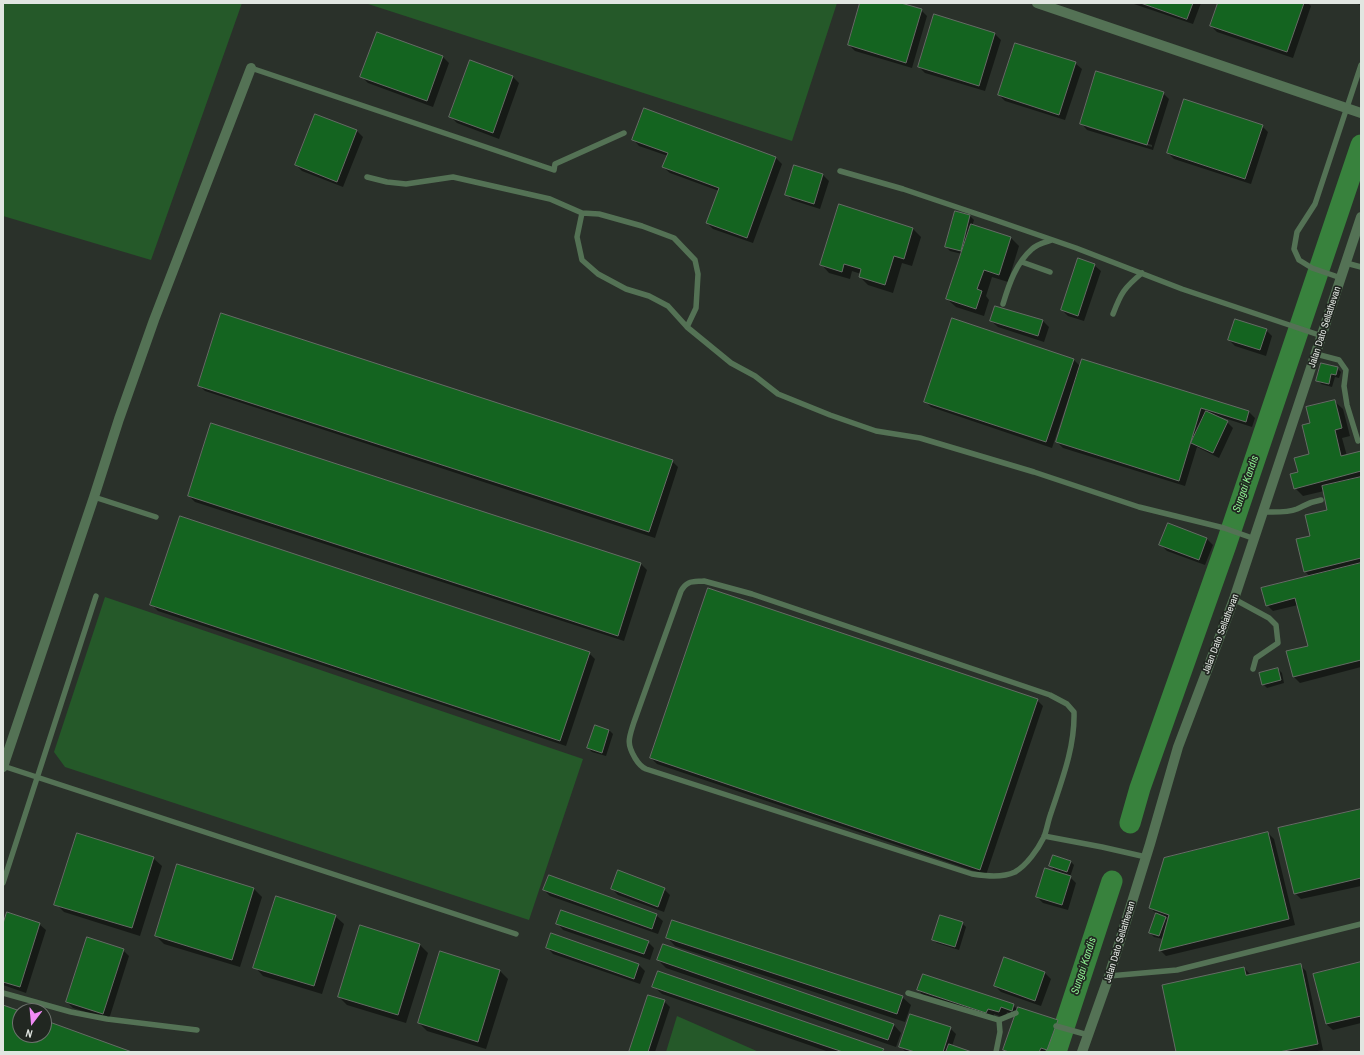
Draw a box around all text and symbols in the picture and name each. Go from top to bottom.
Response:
street label: Jalan Dato Sellathevan [1306,285,1344,369]
water label: Sungai Kandis [1230,454,1262,514]
street label: Jalan Dato Sellathevan [1200,592,1242,676]
street label: Jalan Dato Sellathevan [1102,900,1138,984]
water label: Sungai Kandis [1069,936,1099,996]
north arrow [12,1003,52,1043]
text: N [24,1026,34,1041]

